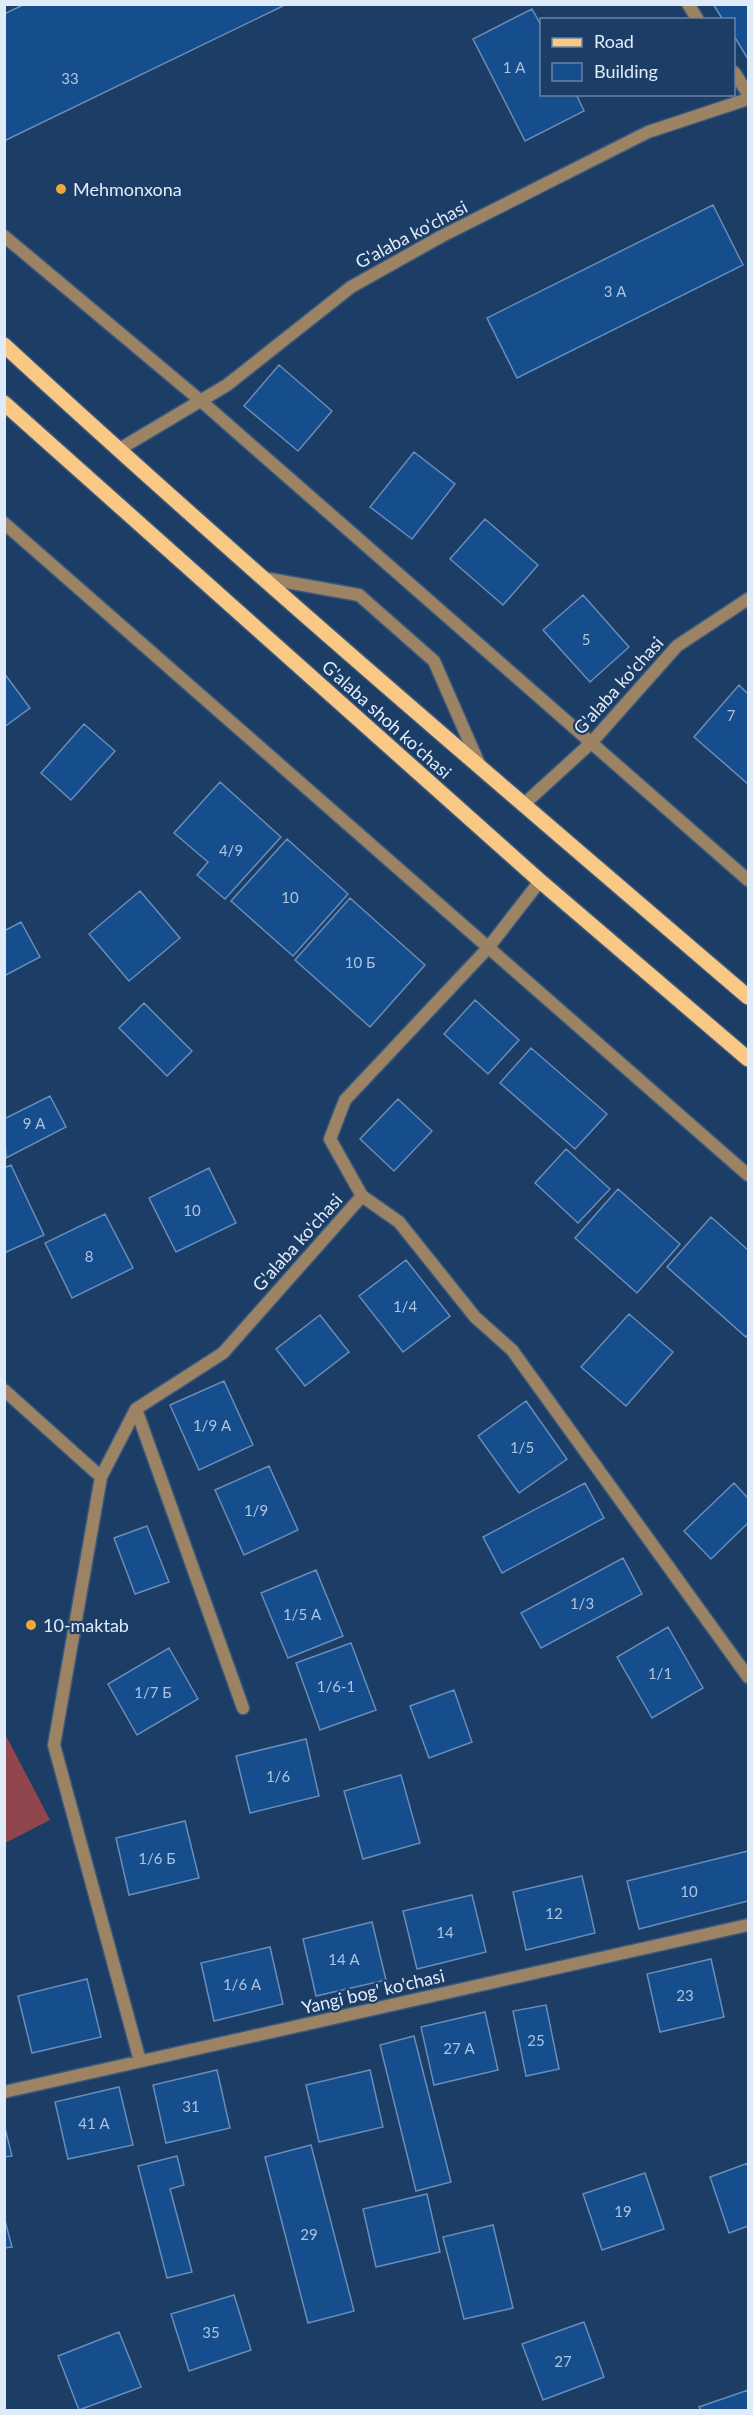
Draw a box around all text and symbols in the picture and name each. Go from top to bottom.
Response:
legend [540,18,735,96]
text: Road [594,30,634,52]
house number: 1 А [503,58,526,76]
text: Building [594,60,658,82]
house number: 33 [61,69,79,87]
place label: Mehmonxona [73,178,182,200]
marker: Mehmonxona [54,182,68,196]
street label: G'alaba ko'chasi [351,195,471,273]
house number: 3 А [604,282,627,300]
house number: 5 [582,630,590,648]
street label: G'alaba ko'chasi [568,632,668,738]
street label: G'alaba shoh ko'chasi [318,655,456,783]
house number: 7 [727,706,736,724]
house number: 4/9 [219,841,243,859]
house number: 10 [281,888,299,906]
house number: 10 Б [345,953,375,971]
house number: 9 А [23,1114,46,1132]
street label: G'alaba ko'chasi [247,1189,347,1295]
house number: 10 [183,1201,201,1219]
house number: 8 [85,1247,93,1265]
house number: 1/4 [393,1297,417,1315]
house number: 1/9 А [193,1416,232,1434]
house number: 1/5 [510,1438,534,1456]
house number: 1/9 [244,1501,268,1519]
house number: 1/3 [570,1594,594,1612]
house number: 1/5 А [283,1605,322,1623]
place label: 10-maktab [43,1614,129,1636]
marker: 10-maktab [24,1618,38,1632]
house number: 1/1 [648,1664,672,1682]
house number: 1/6-1 [317,1677,355,1695]
house number: 1/7 Б [134,1683,172,1701]
house number: 1/6 [266,1767,290,1785]
house number: 1/6 Б [138,1849,176,1867]
house number: 10 [680,1882,698,1900]
house number: 12 [545,1904,563,1922]
house number: 14 [436,1923,454,1941]
house number: 14 А [328,1950,361,1968]
street label: Yangi bog' ko'chasi [299,1964,447,2018]
house number: 1/6 А [223,1975,262,1993]
house number: 23 [676,1986,694,2004]
house number: 25 [527,2031,545,2049]
house number: 27 А [443,2039,476,2057]
house number: 31 [182,2097,200,2115]
house number: 41 А [78,2114,111,2132]
house number: 19 [614,2202,632,2220]
house number: 29 [300,2225,318,2243]
house number: 35 [202,2323,220,2341]
house number: 27 [554,2352,572,2370]

